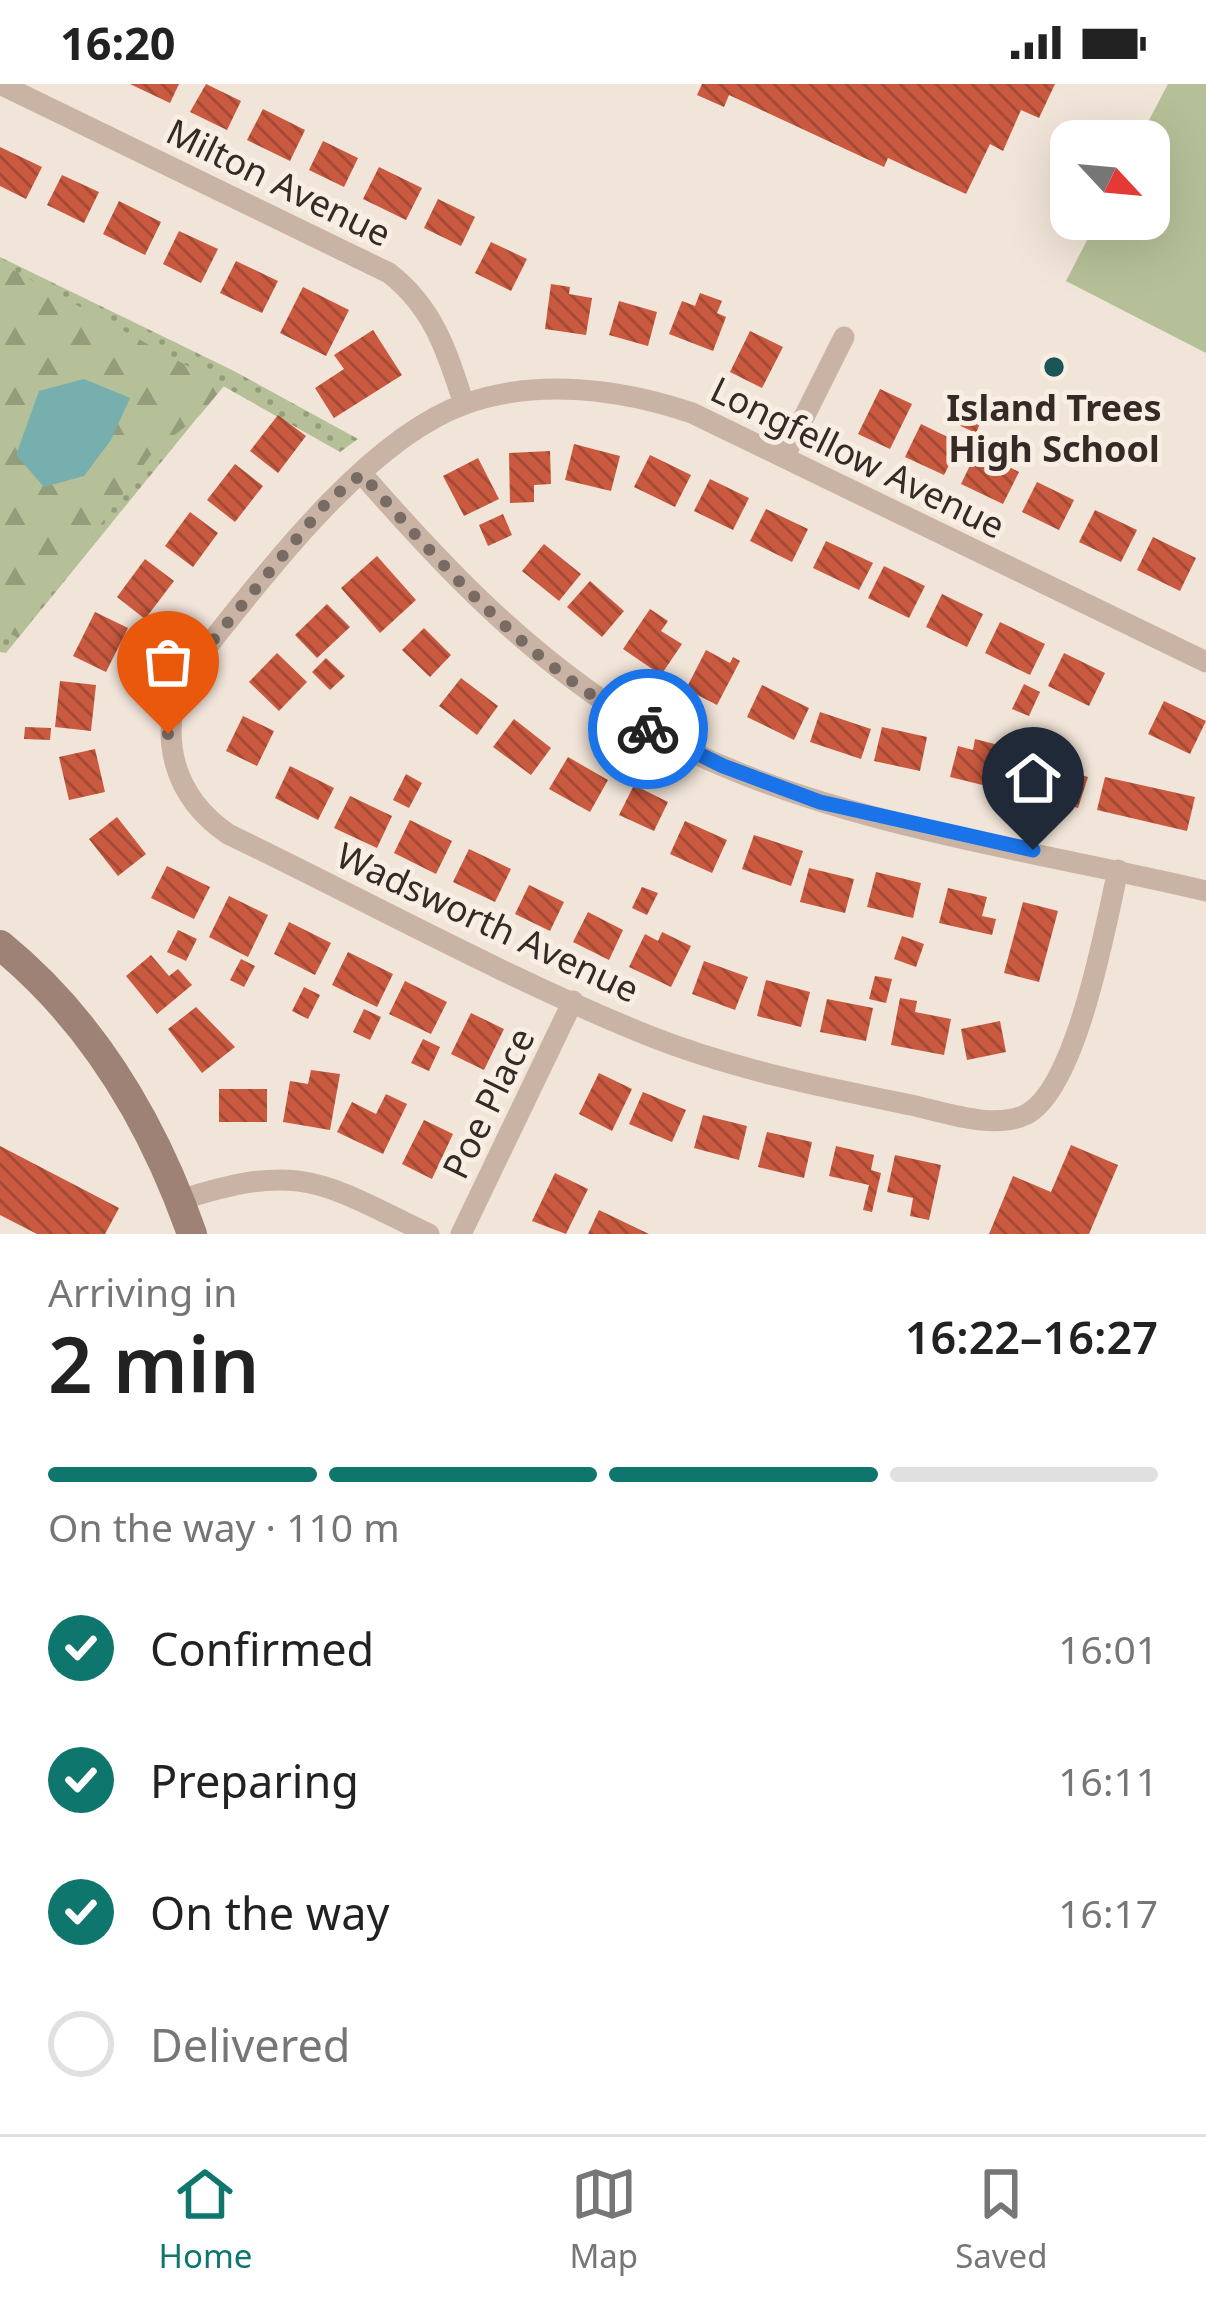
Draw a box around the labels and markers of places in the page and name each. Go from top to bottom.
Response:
marker: Island Trees High School [1041,354,1067,380]
place label: Island Trees High School [946,383,1162,473]
pin [117,611,219,734]
pin [982,727,1084,850]

